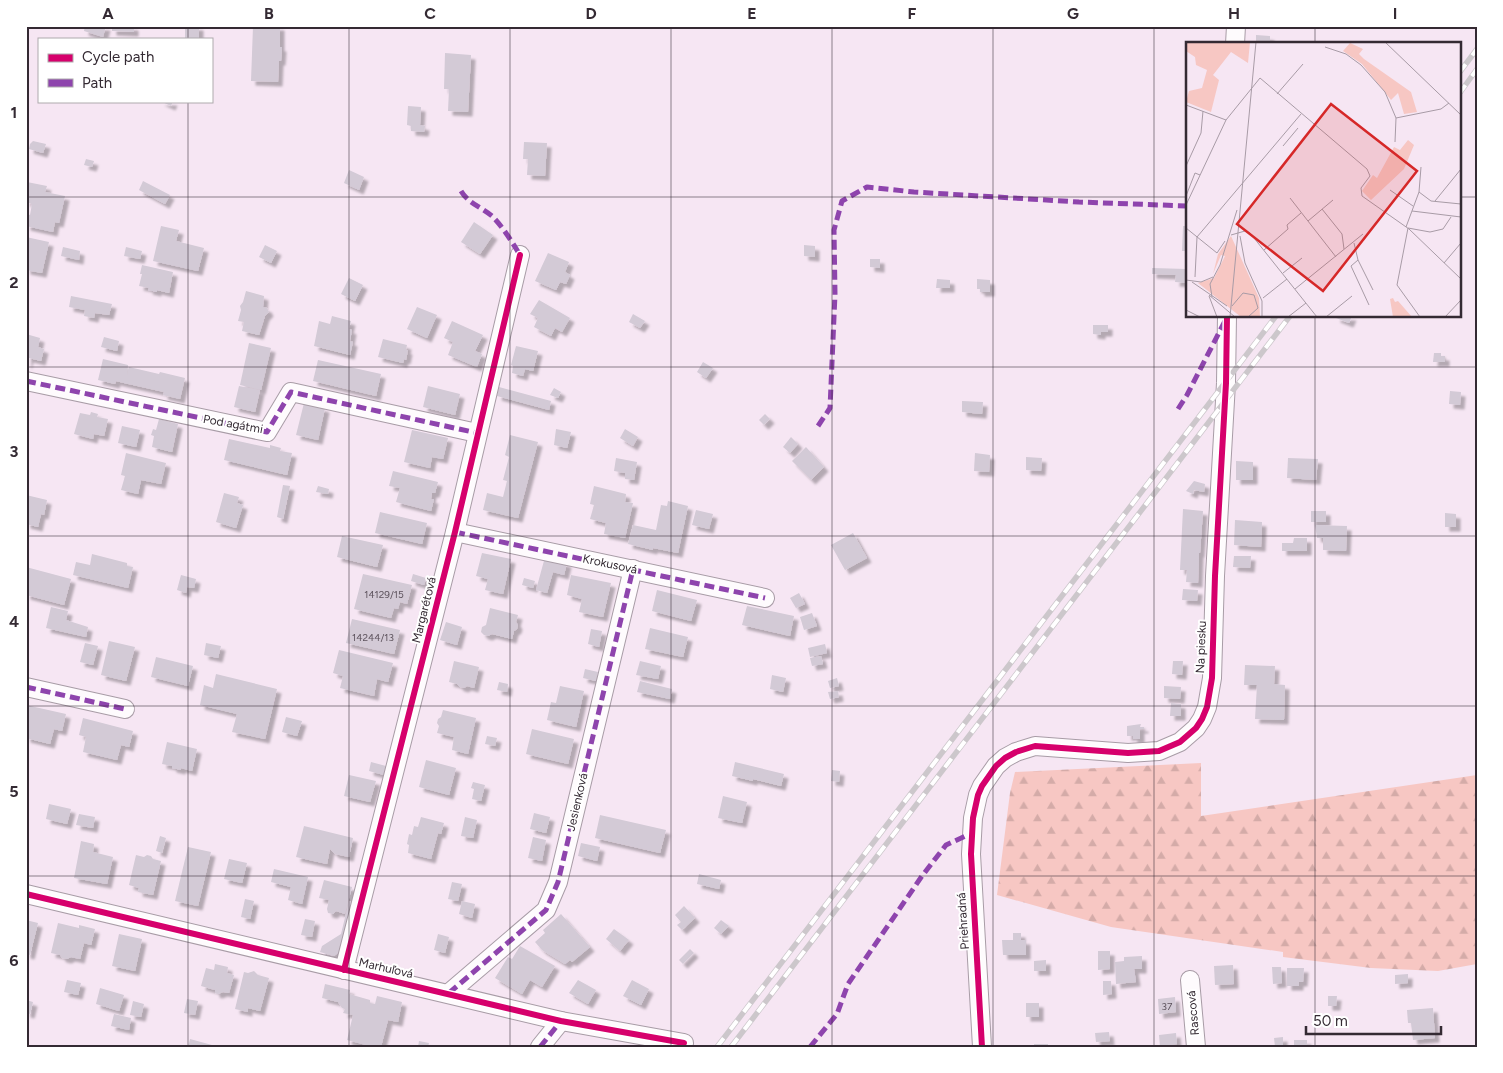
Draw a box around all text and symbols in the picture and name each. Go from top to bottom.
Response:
text: A [102,4,114,23]
text: B [264,4,274,23]
text: C [424,4,436,23]
text: D [585,4,597,23]
text: E [747,4,757,23]
text: F [908,4,917,23]
text: G [1067,4,1079,23]
text: H [1228,4,1240,23]
text: I [1393,4,1397,23]
legend [38,38,212,102]
inset map [1186,42,1460,318]
text: Cycle path [82,48,154,66]
text: Path [82,74,112,92]
text: 1 [11,103,17,122]
text: 2 [9,273,19,292]
street label: Pod agátmi [202,412,264,436]
text: 3 [10,442,19,461]
street label: Krokusová [581,551,639,577]
street label: Margarétová [409,575,439,645]
house number: 14129/15 [364,588,404,601]
text: 4 [9,612,19,631]
street label: Na piesku [1193,620,1209,674]
house number: 14244/13 [352,631,394,644]
street label: Jesienková [564,772,590,832]
text: 5 [9,782,19,801]
street label: Priehradná [954,892,972,950]
text: 6 [9,951,19,970]
street label: Marhuľová [357,955,415,981]
street label: Rascová [1184,990,1202,1036]
house number: 37 [1162,1000,1173,1013]
scale bar [1306,1003,1440,1035]
text: 50 m [1313,1012,1348,1030]

